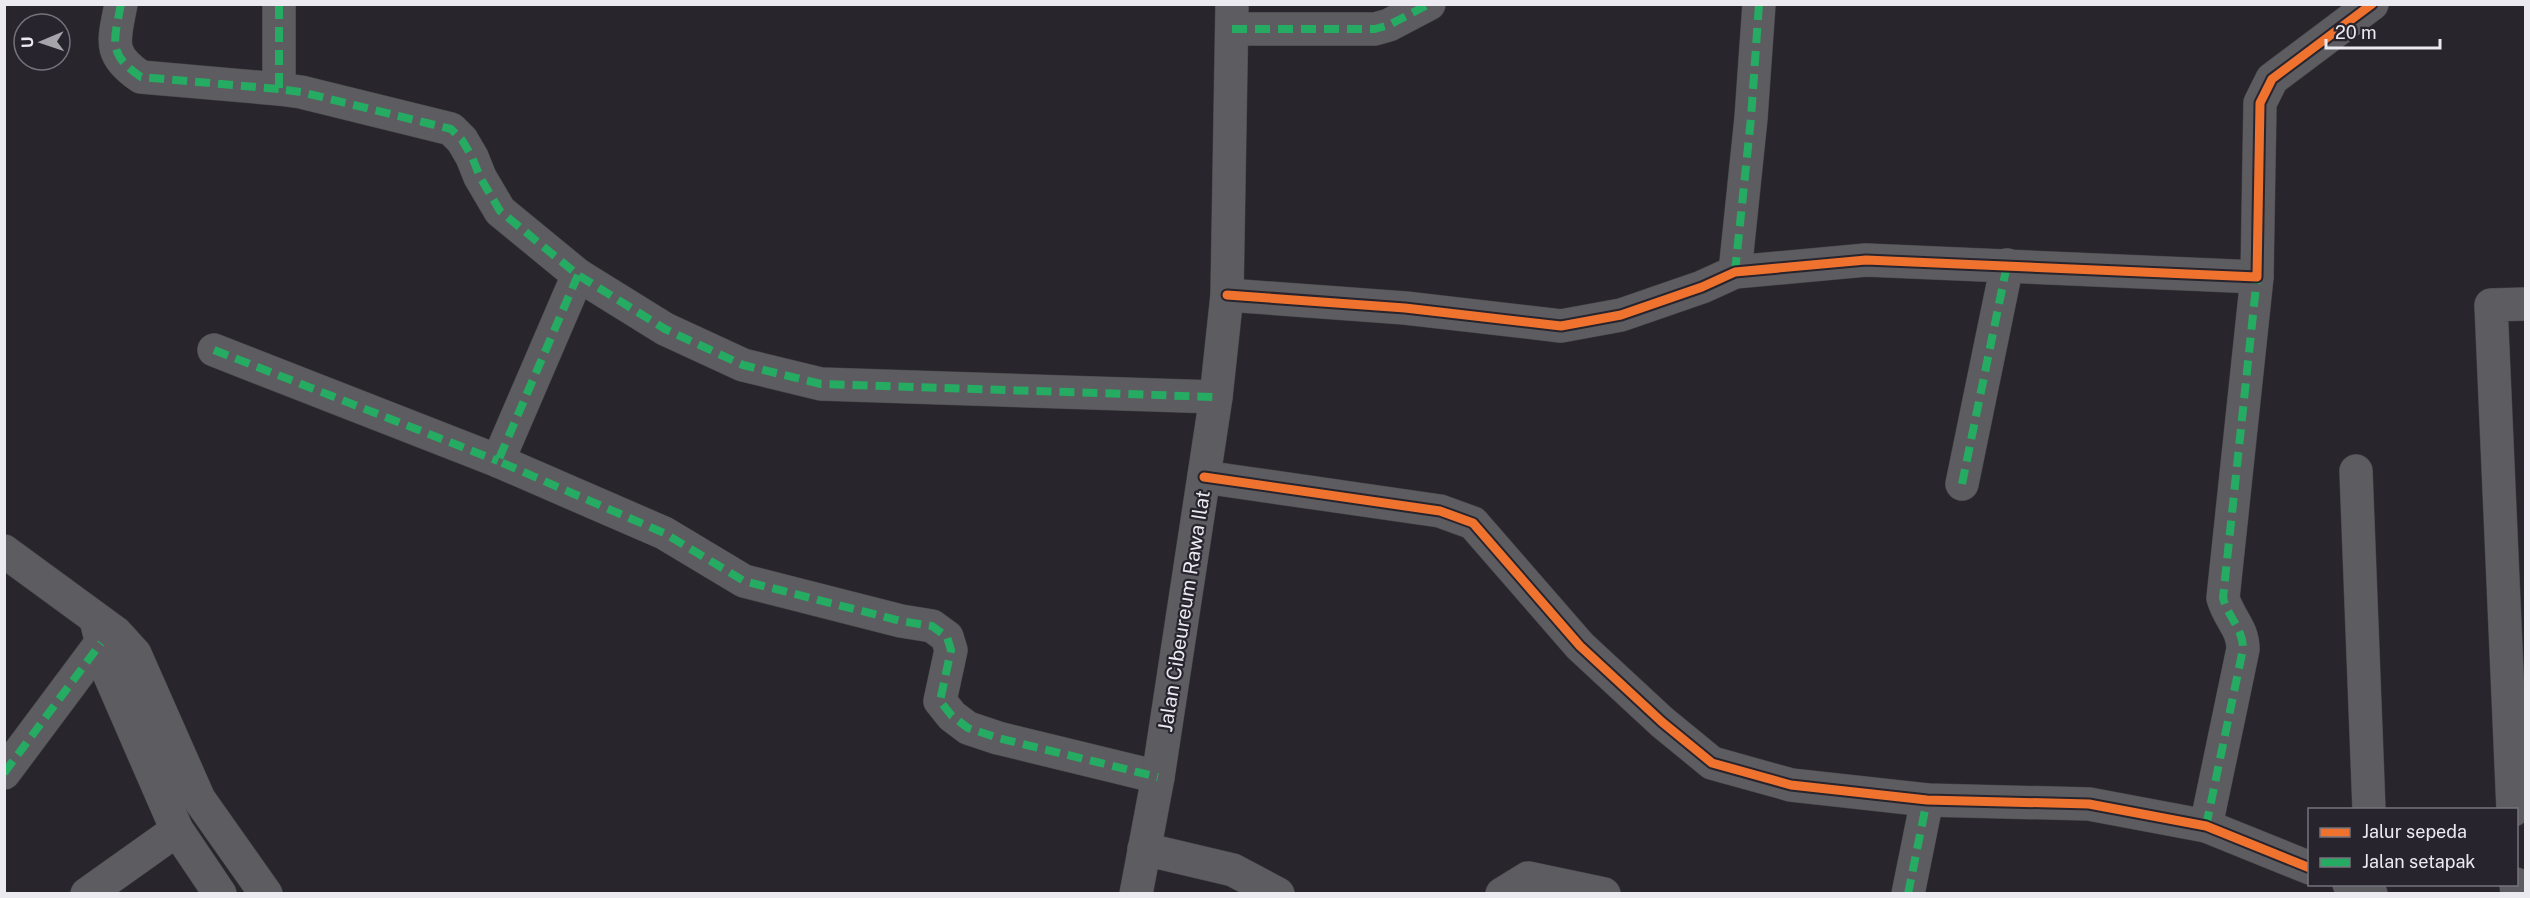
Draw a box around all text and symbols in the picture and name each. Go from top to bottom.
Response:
north arrow [12,12,72,72]
scale bar [2326,12,2440,50]
text: 20 m [2335,22,2377,43]
text: U [18,36,37,49]
street label: Jalan Cibeureum Rawa Ilat [1153,488,1215,734]
legend [2308,808,2518,886]
text: Jalur sepeda [2362,821,2467,842]
text: Jalan setapak [2362,851,2475,872]

